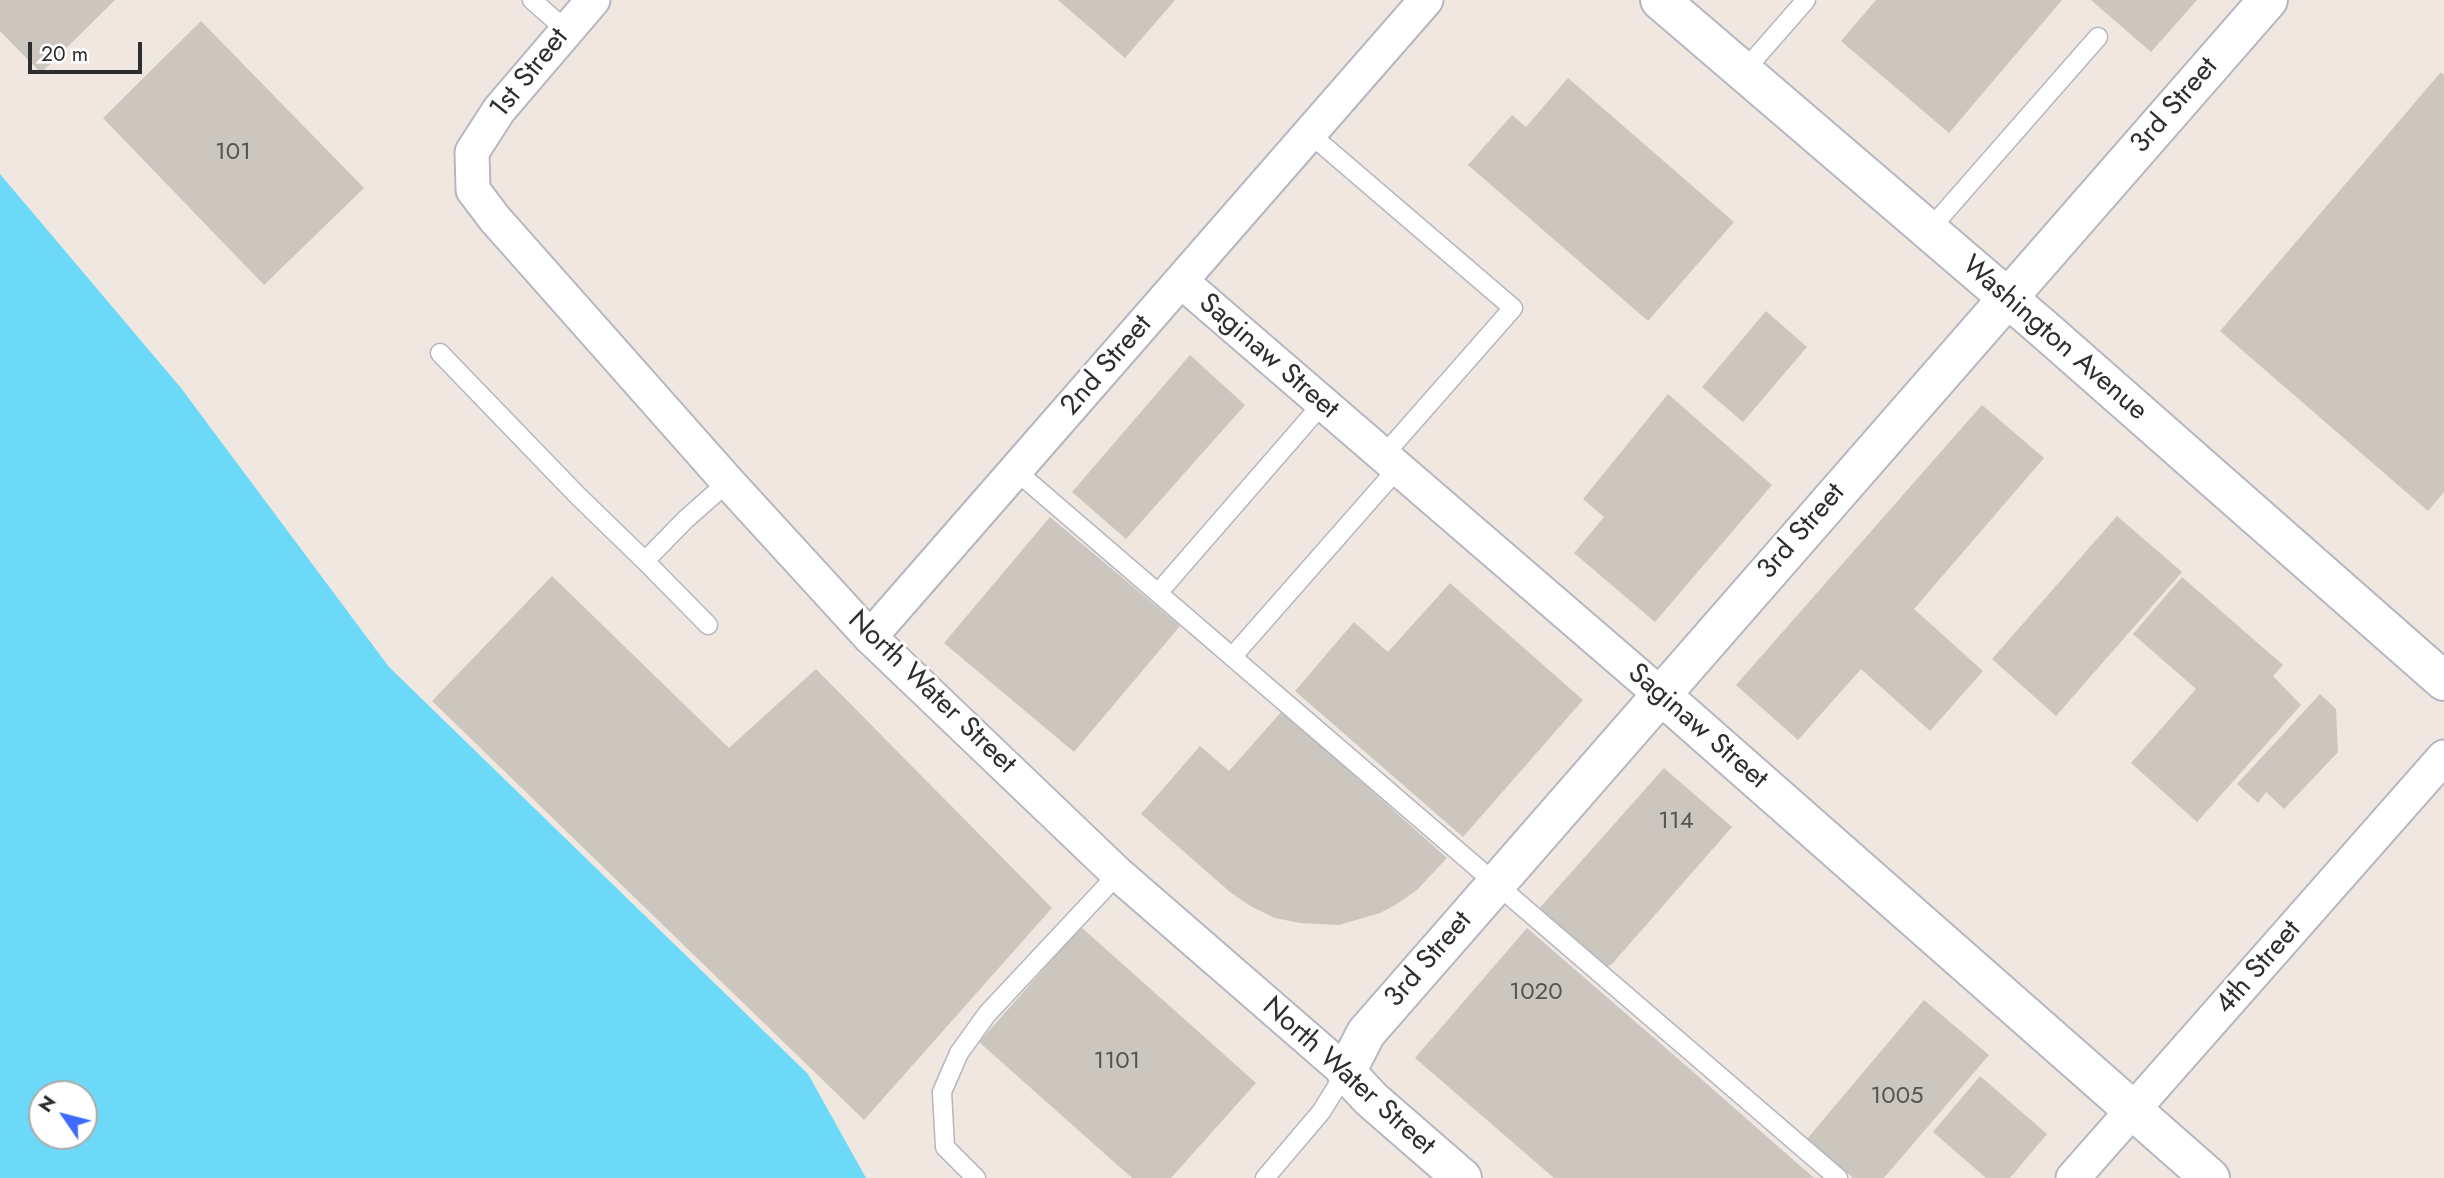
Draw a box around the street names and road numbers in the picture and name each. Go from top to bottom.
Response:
street label: 1st Street [484,22,576,126]
street label: 3rd Street [2124,51,2226,161]
street label: Washington Avenue [1954,249,2154,429]
street label: Saginaw Street [1191,287,1345,427]
street label: 2nd Street [1054,309,1160,423]
street label: 3rd Street [1751,477,1853,587]
street label: North Water Street [840,604,1022,782]
street label: Saginaw Street [1620,657,1774,797]
street label: 3rd Street [1378,905,1480,1015]
street label: 4th Street [2209,914,2309,1022]
street label: North Water Street [1255,991,1441,1163]

